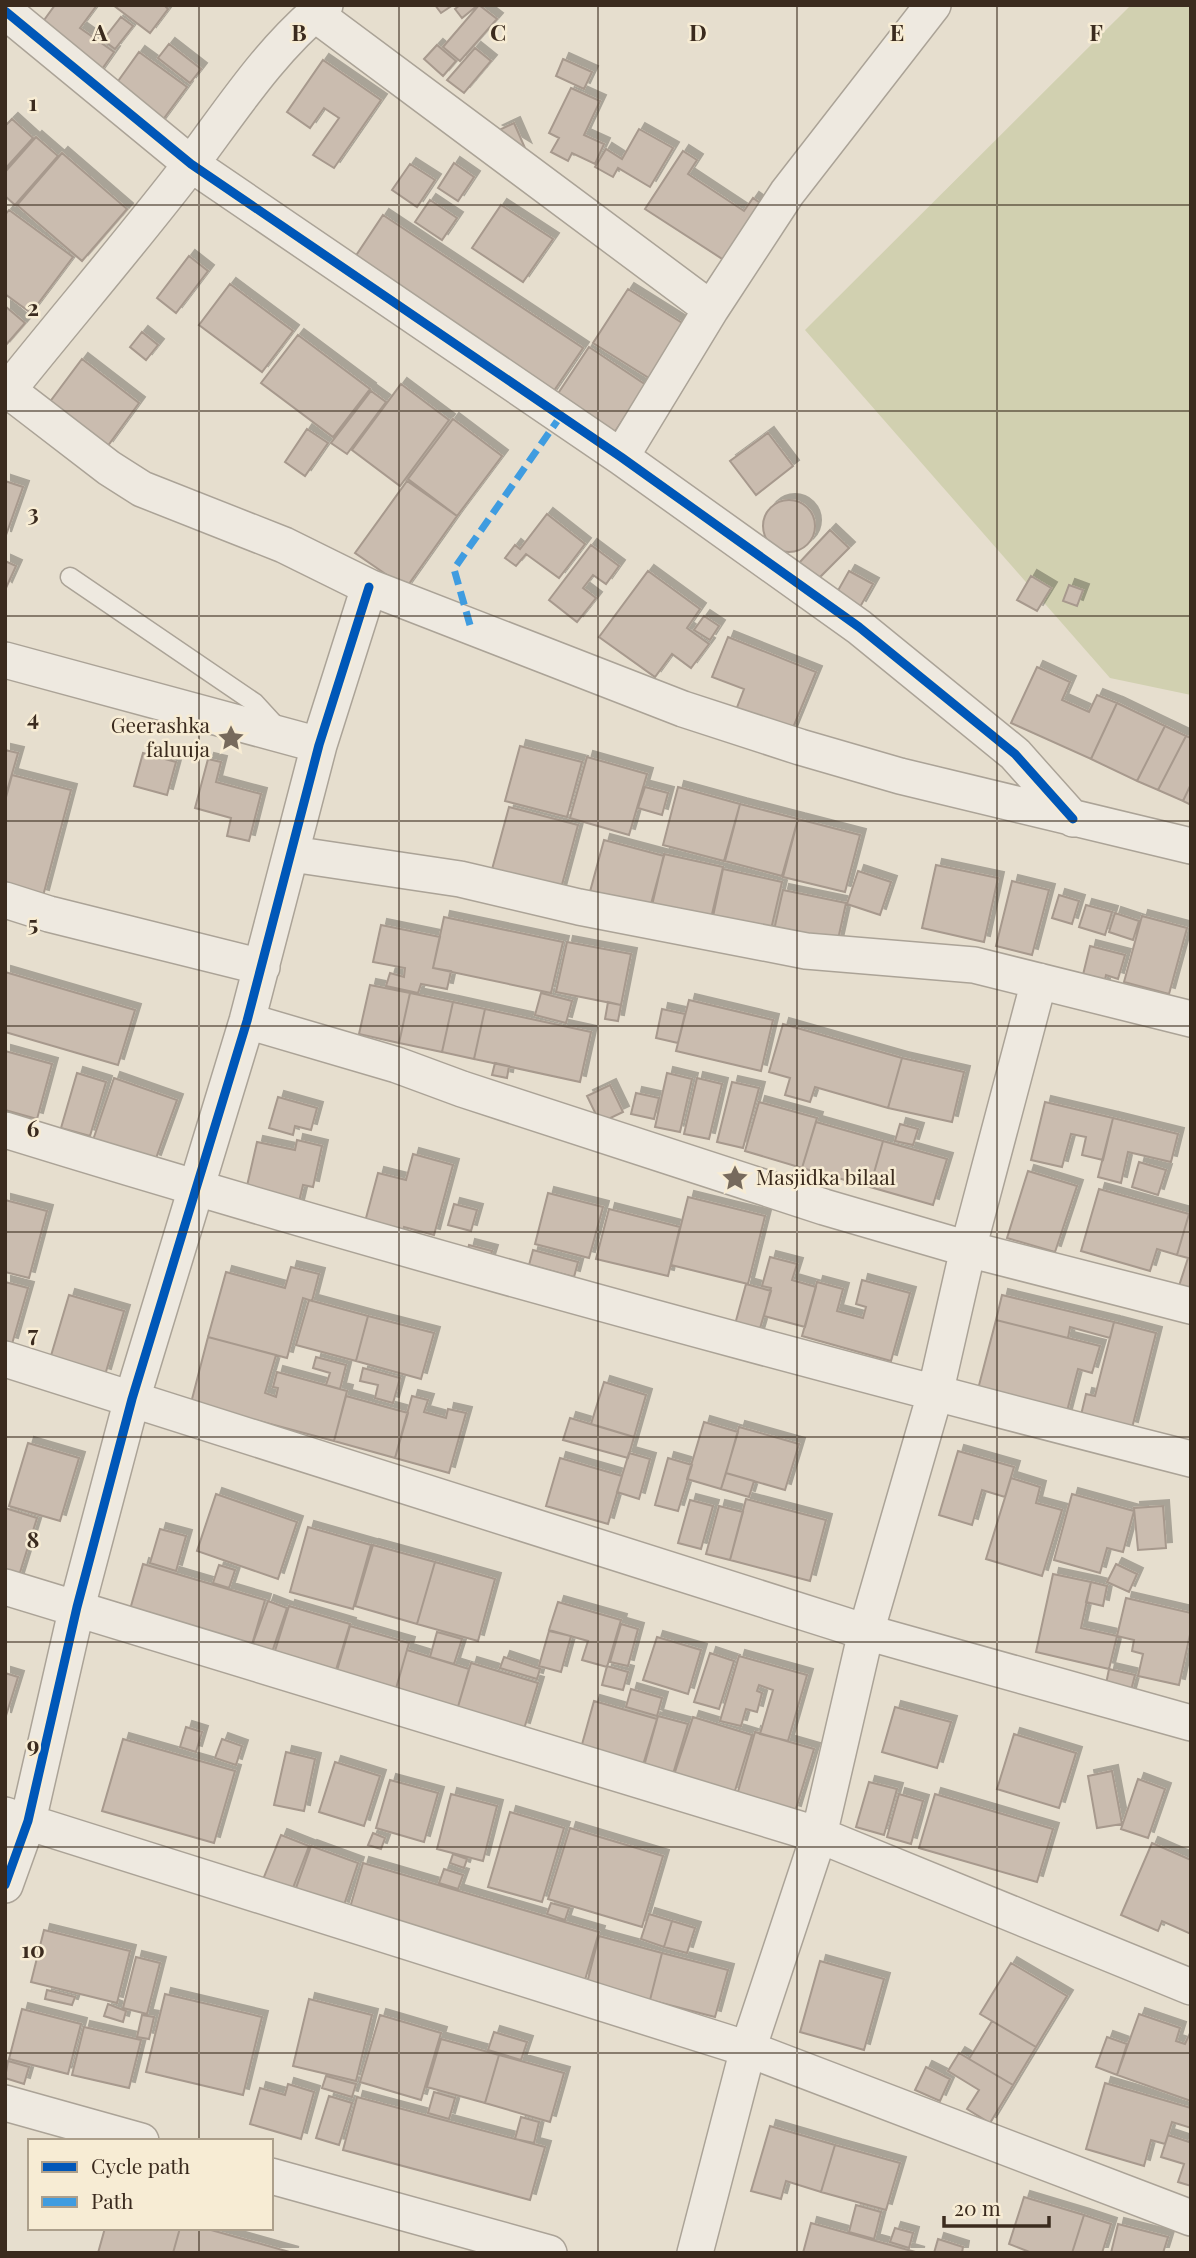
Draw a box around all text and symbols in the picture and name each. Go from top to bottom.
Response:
text: A [91,16,108,47]
text: B [291,16,307,47]
text: C [490,16,506,47]
text: D [689,16,707,47]
text: E [890,16,904,47]
text: F [1089,16,1103,47]
text: 1 [29,86,38,117]
text: 2 [27,291,39,322]
text: 3 [27,496,39,527]
text: 4 [27,701,39,732]
place label: Geerashka faluuja [111,710,211,762]
place icon: Geerashka faluuja [216,723,246,753]
text: 5 [28,907,38,938]
text: 6 [27,1112,40,1143]
place label: Masjidka bilaal [756,1162,896,1190]
place icon: Masjidka bilaal [720,1163,750,1193]
text: 7 [28,1317,39,1348]
text: 8 [27,1523,39,1554]
text: 9 [27,1728,39,1759]
text: 10 [21,1933,45,1964]
legend [28,2139,273,2230]
text: Cycle path [91,2151,191,2179]
scale bar [944,2184,1049,2228]
text: Path [91,2186,134,2214]
text: 20 m [954,2193,1001,2221]

